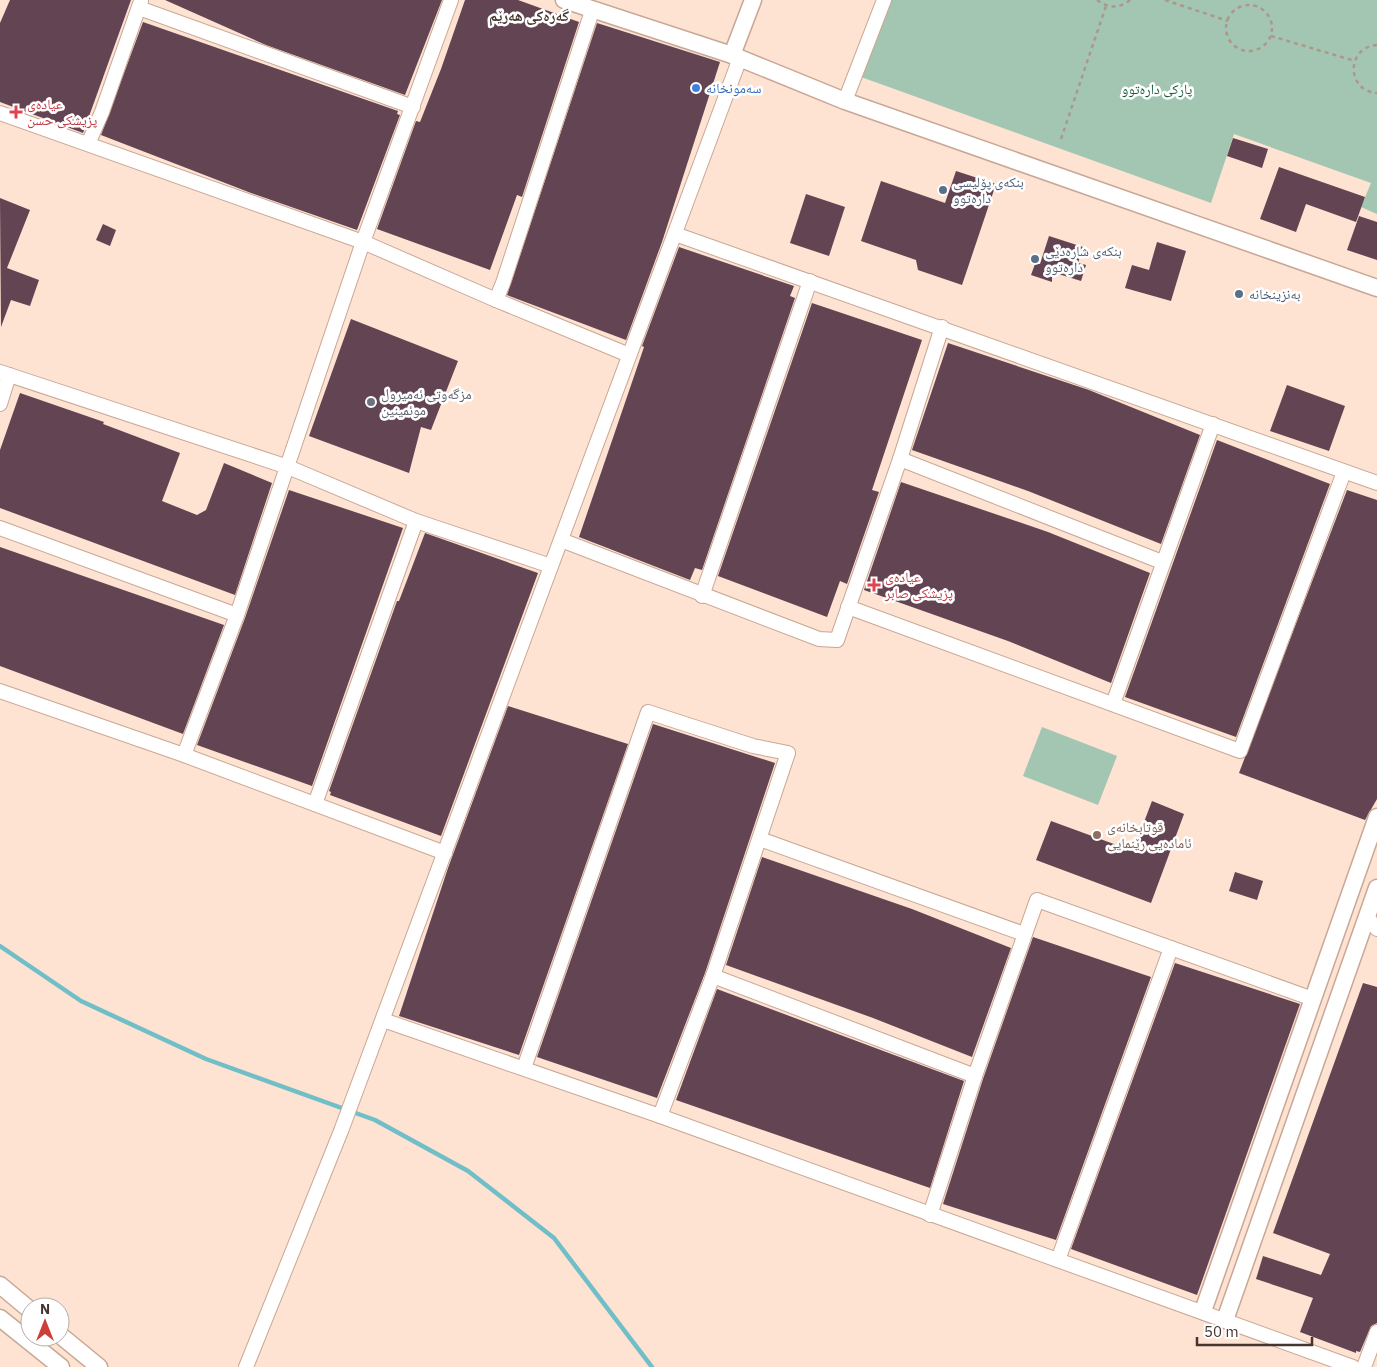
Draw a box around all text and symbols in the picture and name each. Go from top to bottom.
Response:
district label: گەرەکی هەرێم [489,6,569,26]
place label: سەمونخانە [706,79,761,97]
park label: پارکی دارەتوو [1122,80,1193,98]
marker: سەمونخانە [690,82,702,94]
place label: عیادەی پزیشکی حسن [27,95,97,129]
marker: عیادەی پزیشکی حسن [9,105,23,119]
place label: بنکەی پۆلیسی دارەتوو [953,173,1024,207]
marker: بنکەی پۆلیسی دارەتوو [937,184,949,196]
place label: بنکەی شارەدێی دارەتوو [1045,242,1122,276]
marker: بنکەی شارەدێی دارەتوو [1029,253,1041,265]
place label: بەنزینخانە [1249,285,1301,303]
marker: بەنزینخانە [1233,288,1245,300]
place label: مزگەوتی ئەمیرول موئمینین [381,385,472,419]
marker: مزگەوتی ئەمیرول موئمینین [365,396,377,408]
place label: عیادەی پزیشکی صابر [884,568,953,602]
marker: عیادەی پزیشکی صابر [867,578,881,592]
place label: قوتابخانەی ئامادەیی رێنمایی [1107,818,1192,852]
marker: قوتابخانەی ئامادەیی رێنمایی [1091,829,1103,841]
north arrow [20,1297,70,1347]
text: N [40,1300,50,1318]
scale bar [1197,1314,1312,1346]
text: 50 m [1204,1322,1239,1341]

